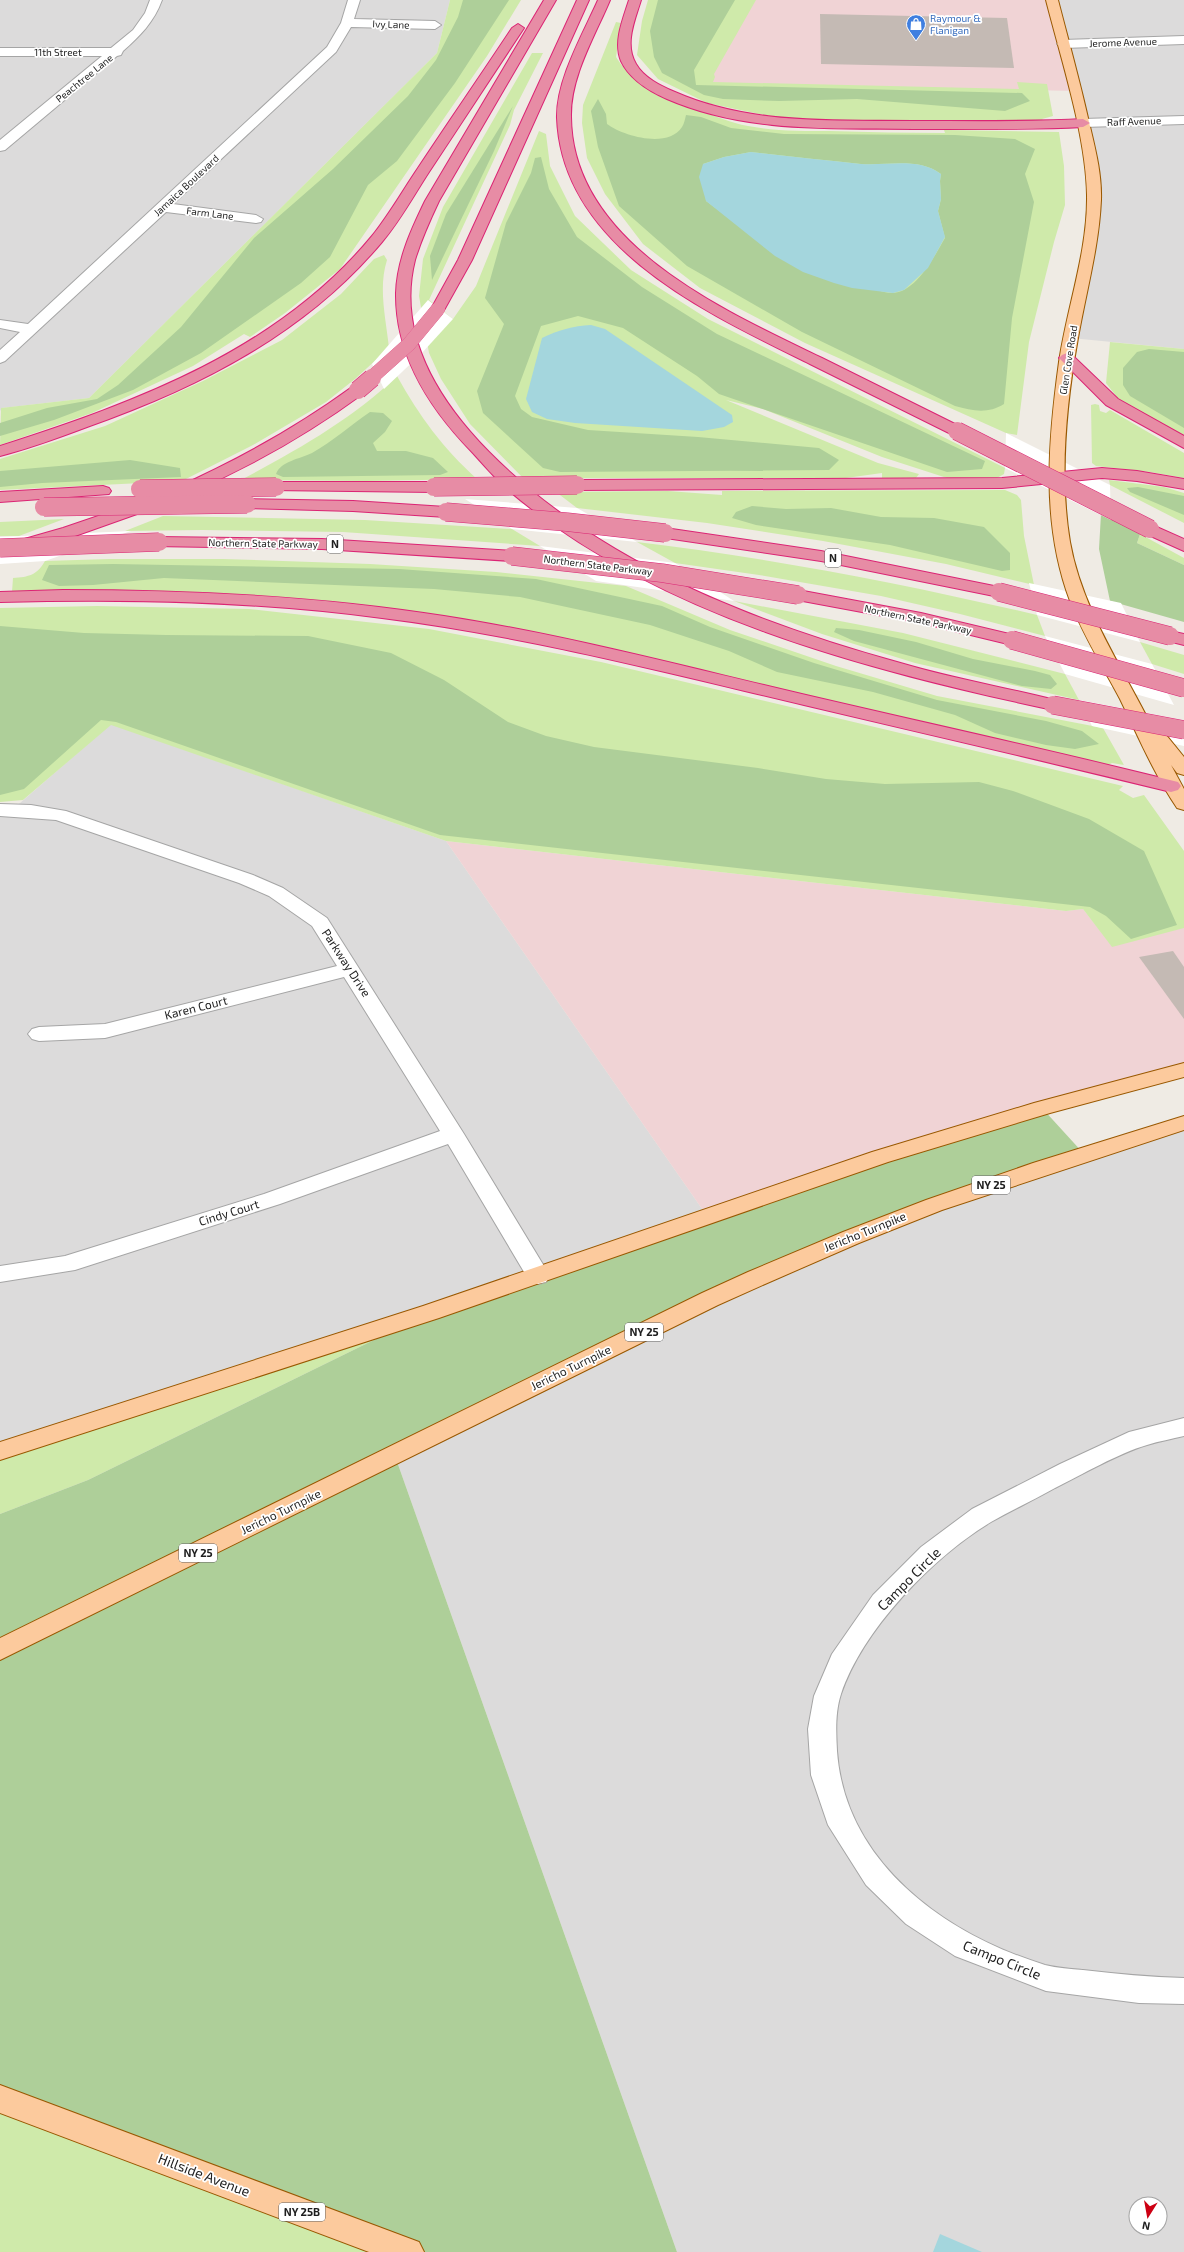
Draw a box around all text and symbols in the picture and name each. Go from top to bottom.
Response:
place label: Raymour & Flanigan [930,12,981,36]
shop icon: Raymour & Flanigan [905,13,927,41]
street label: Ivy Lane [372,17,410,31]
street label: Jerome Avenue [1089,35,1157,49]
street label: 11th Street [34,46,82,58]
street label: Peachtree Lane [53,51,115,105]
street label: Raff Avenue [1107,114,1161,128]
street label: Jamaica Boulevard [151,152,221,218]
street label: Farm Lane [186,204,234,222]
street label: Glen Cove Road [1057,325,1079,395]
road number: N [327,535,343,553]
street label: Northern State Parkway [208,536,319,550]
road number: N [825,549,841,567]
street label: Northern State Parkway [543,552,654,578]
street label: Northern State Parkway [863,602,973,636]
street label: Parkway Drive [320,926,374,999]
street label: Karen Court [163,992,229,1022]
road number: NY 25 [972,1176,1010,1194]
street label: Cindy Court [197,1196,261,1228]
street label: Jericho Turnpike [822,1208,908,1254]
road number: NY 25 [625,1323,663,1341]
street label: Jericho Turnpike [528,1342,613,1393]
street label: Jericho Turnpike [238,1486,323,1537]
street label: Campo Circle [873,1543,944,1614]
road number: NY 25 [179,1544,217,1562]
street label: Campo Circle [961,1936,1044,1983]
street label: Hillside Avenue [156,2149,252,2200]
north arrow [1128,2196,1168,2236]
road number: NY 25B [279,2203,325,2221]
text: N [1141,2219,1151,2233]

